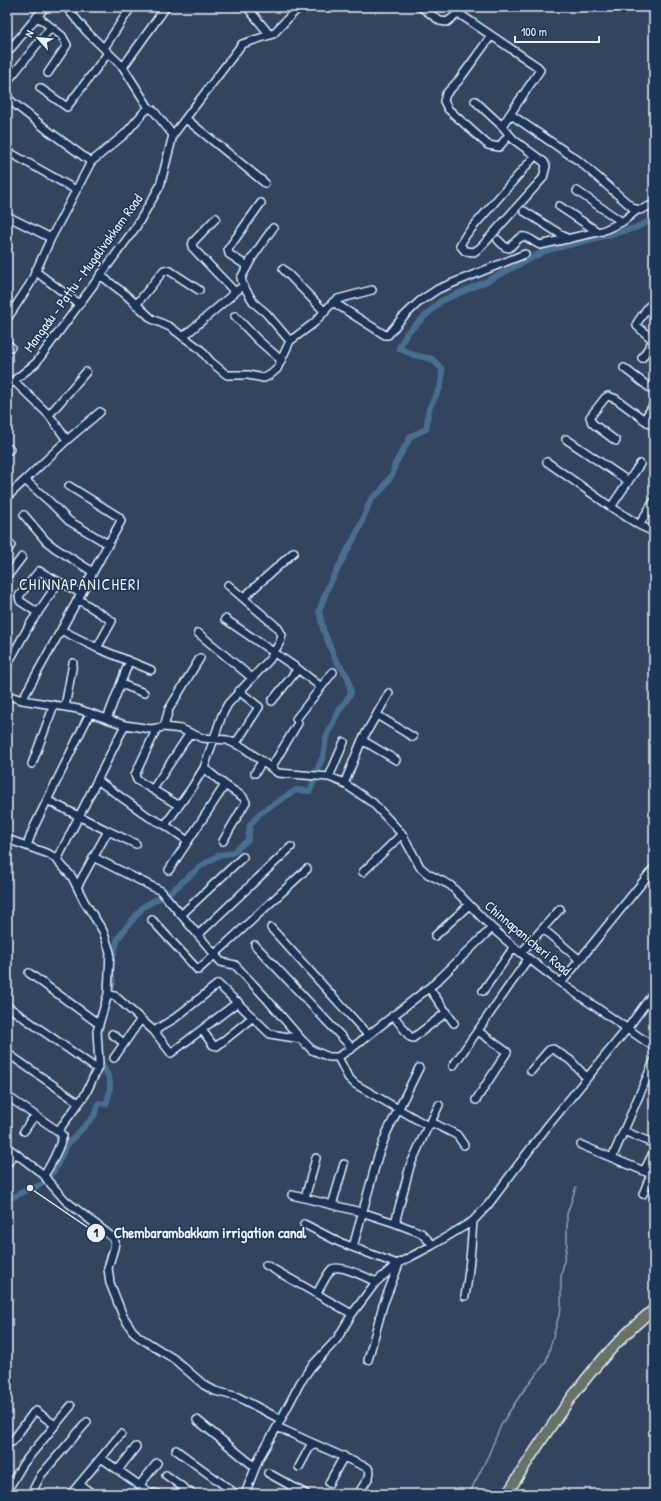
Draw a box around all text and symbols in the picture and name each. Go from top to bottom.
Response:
north arrow [18,18,58,58]
scale bar [515,18,599,44]
text: 100 m [521,23,547,40]
text: N [22,28,37,39]
street label: Mangadu - Pattu - Mugalivakkam Road [19,189,148,356]
district label: CHINNAPANICHERI [19,573,141,595]
street label: Chinnapanicheri Road [480,896,576,981]
callout: Chembarambakkam irrigation canal [86,1219,315,1246]
text: Chembarambakkam irrigation canal [114,1222,307,1244]
text: 1 [94,1224,99,1241]

